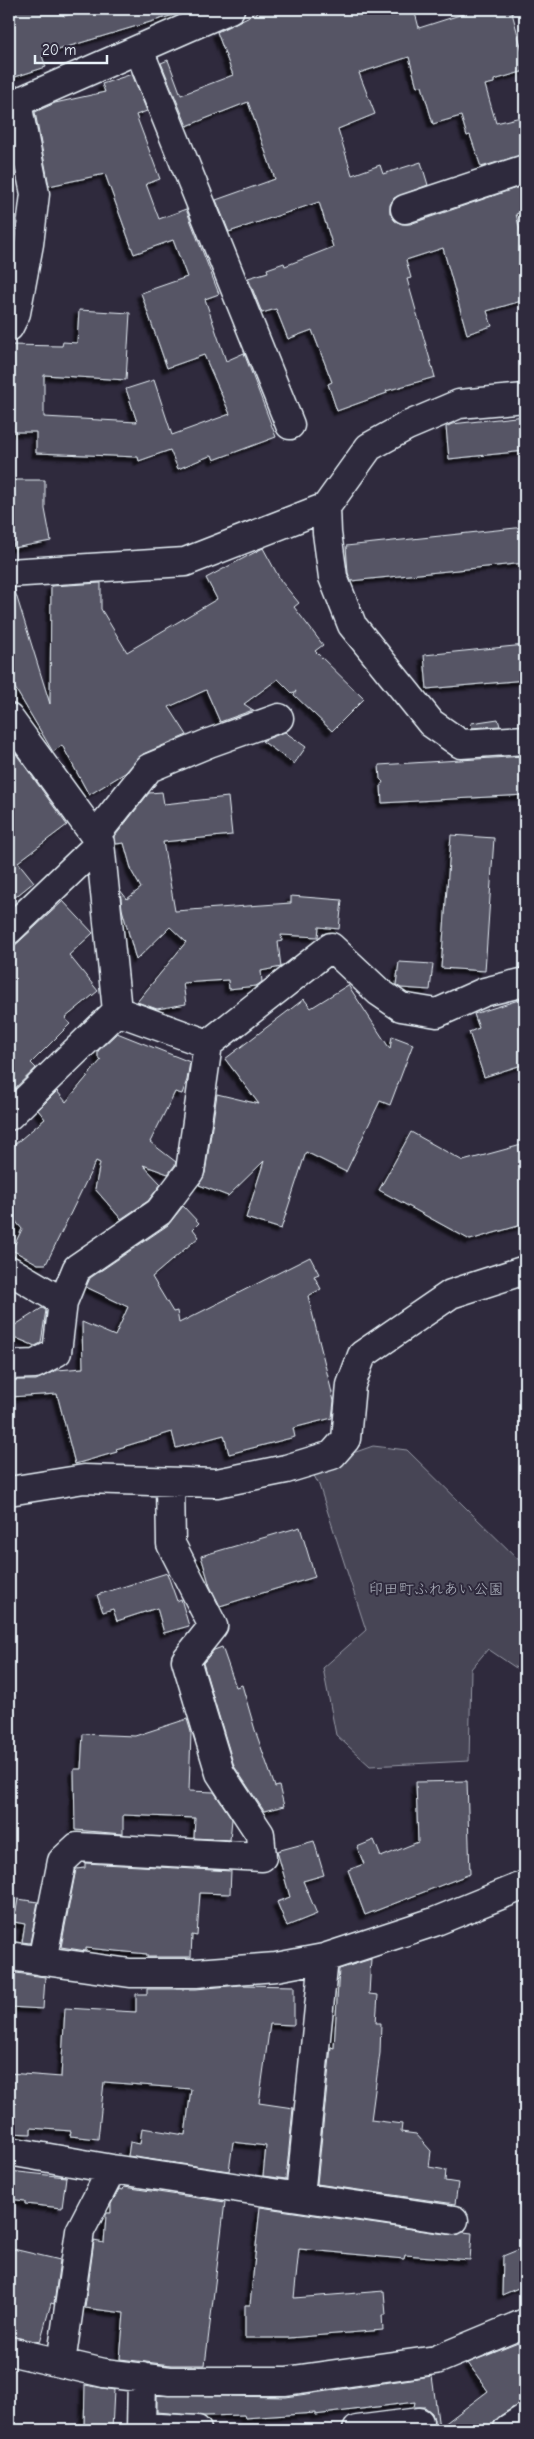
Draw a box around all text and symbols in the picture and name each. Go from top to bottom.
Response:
scale bar [35,32,108,64]
text: 20 m [42,41,76,59]
park label: 印田町ふれあい公園 [368,1580,504,1598]

